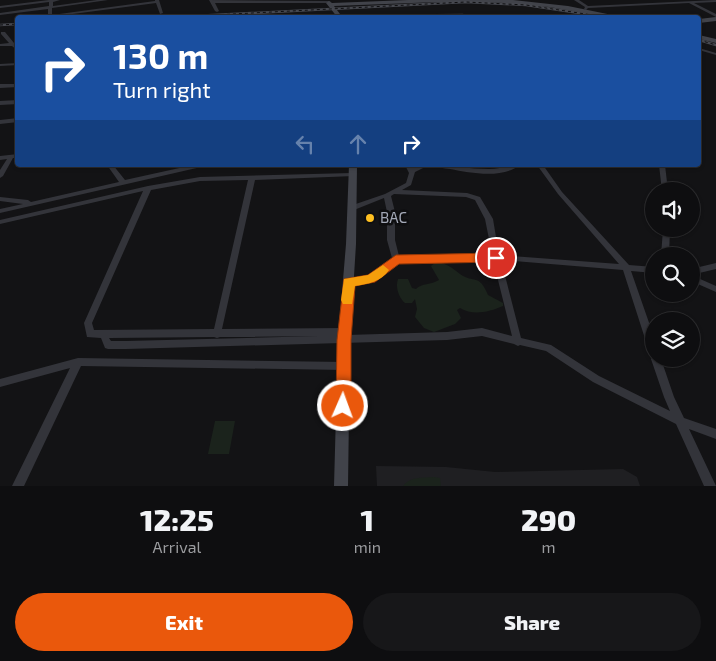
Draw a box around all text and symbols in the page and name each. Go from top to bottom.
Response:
text: 130 m [113,34,208,76]
icon: right [30,35,95,100]
text: Turn right [113,76,211,102]
icon: left [291,130,319,158]
icon: ahead [344,130,372,158]
icon: right [397,130,425,158]
map controls [645,182,700,367]
button: sound [645,182,700,237]
place label: BAC [380,208,408,226]
marker: BAC [364,212,376,224]
pin [475,237,517,279]
icon: arrive [482,244,510,272]
button: search [645,247,700,302]
button: layers [645,312,700,367]
position arrow [316,379,368,431]
text: 12:25 [140,501,214,537]
text: 1 [361,501,374,537]
text: 290 [521,501,576,537]
text: Arrival [153,537,201,556]
text: min [354,537,381,556]
text: m [541,537,556,556]
button: Exit [15,593,353,651]
button: Share [363,593,701,651]

